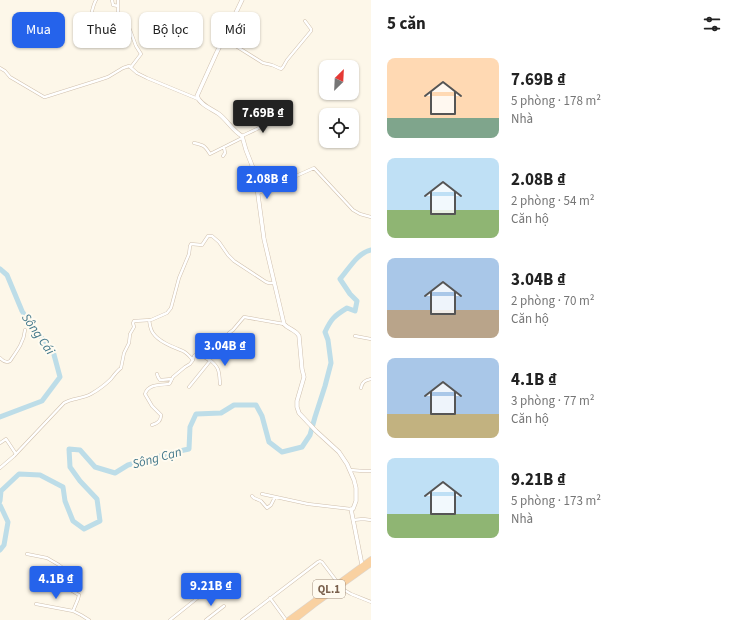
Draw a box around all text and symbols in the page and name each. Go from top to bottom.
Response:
chip: Mua [12,12,65,48]
chip: Thuê [73,12,131,48]
chip: Bộ lọc [139,12,203,48]
chip: Mới [211,12,260,48]
text: 5 căn [387,12,426,36]
icon: filters [701,13,723,35]
north arrow [319,60,359,100]
map controls [319,60,359,148]
text: 7.69B ₫ [511,68,566,92]
icon: home [419,74,467,122]
text: 5 phòng · 178 m² [511,92,601,110]
pin: 7.69B ₫ [226,100,300,134]
text: 7.69B ₫ [242,104,284,122]
button: locate [319,108,359,148]
text: Nhà [511,110,533,128]
pin: 2.08B ₫ [230,166,304,200]
text: 2.08B ₫ [511,168,566,192]
text: 2.08B ₫ [246,170,288,188]
icon: home [419,174,467,222]
text: 2 phòng · 54 m² [511,192,595,210]
text: Căn hộ [511,210,549,228]
text: 3.04B ₫ [511,268,566,292]
icon: home [419,274,467,322]
text: 2 phòng · 70 m² [511,292,595,310]
water label: Sông Cái [17,310,59,359]
text: Căn hộ [511,310,549,328]
pin: 3.04B ₫ [188,333,262,367]
text: 3.04B ₫ [204,337,246,355]
text: 4.1B ₫ [511,368,557,392]
icon: home [419,374,467,422]
text: 3 phòng · 77 m² [511,392,595,410]
text: Căn hộ [511,410,549,428]
water label: Sông Cạn [130,443,184,473]
text: 9.21B ₫ [511,468,566,492]
icon: home [419,474,467,522]
text: 5 phòng · 173 m² [511,492,601,510]
text: Nhà [511,510,533,528]
pin: 4.1B ₫ [23,566,89,600]
text: 4.1B ₫ [39,570,73,588]
pin: 9.21B ₫ [174,573,248,607]
text: 9.21B ₫ [190,577,232,595]
road number: QL.1 [313,580,345,598]

